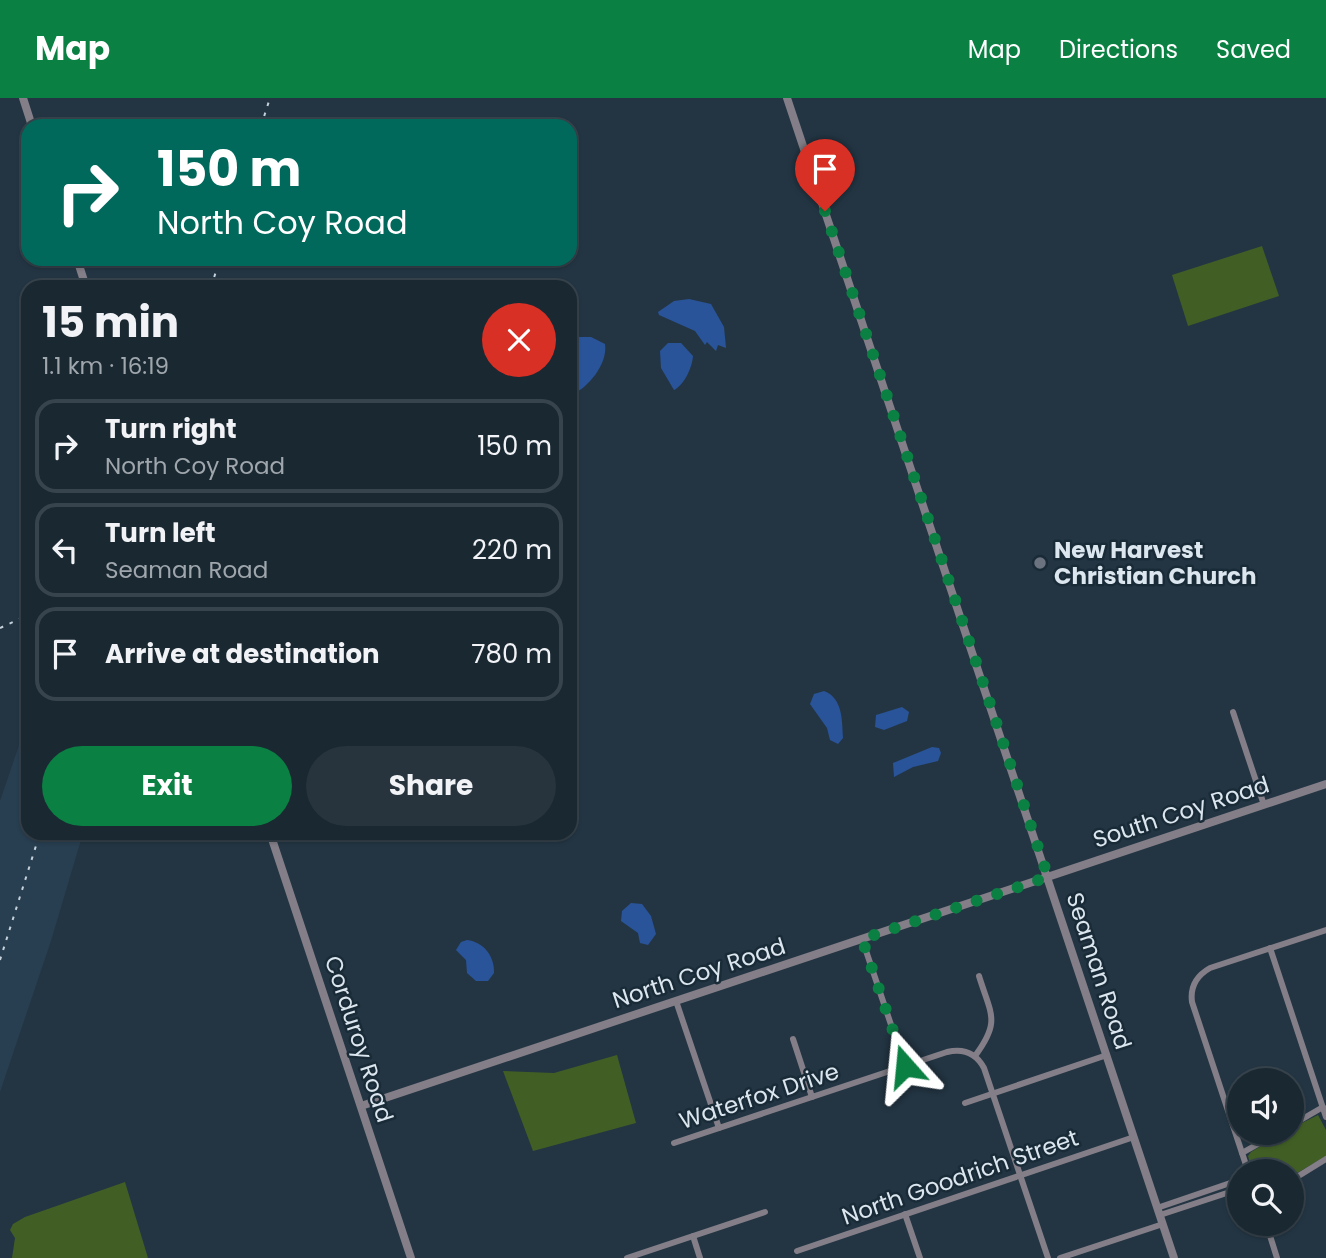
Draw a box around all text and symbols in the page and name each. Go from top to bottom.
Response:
text: Map [35,25,110,72]
text: Map [968,33,1021,66]
text: Directions [1059,33,1178,66]
text: Saved [1216,33,1291,66]
text: 150 m [157,135,302,203]
pin [795,139,855,211]
icon: right [42,147,133,238]
icon: arrive [806,150,844,188]
text: North Coy Road [157,200,408,245]
text: 15 min [42,293,179,352]
button: close [482,303,556,377]
text: 1.1 km · 16:19 [42,350,169,382]
text: Turn right [105,411,237,447]
icon: right [46,427,84,465]
text: 150 m [477,428,552,464]
text: North Coy Road [105,450,285,482]
text: Turn left [105,515,216,551]
icon: left [46,531,84,569]
text: 220 m [472,532,552,568]
place label: New Harvest Christian Church [1054,534,1256,592]
text: Seaman Road [105,554,268,586]
marker: New Harvest Christian Church [1032,555,1048,571]
icon: arrive [46,635,84,673]
text: Arrive at destination [105,636,380,672]
text: 780 m [471,636,552,672]
button: Exit [42,746,292,826]
button: Share [306,746,556,826]
street label: South Coy Road [1089,768,1273,856]
street label: Seaman Road [1059,888,1139,1054]
street label: North Coy Road [608,930,790,1016]
street label: Corduroy Road [317,952,401,1126]
position arrow [868,1029,942,1103]
street label: Waterfox Drive [675,1055,843,1137]
map controls [1227,1068,1304,1236]
button: sound [1227,1068,1304,1145]
street label: North Goodrich Street [838,1122,1082,1232]
button: search [1227,1159,1304,1236]

